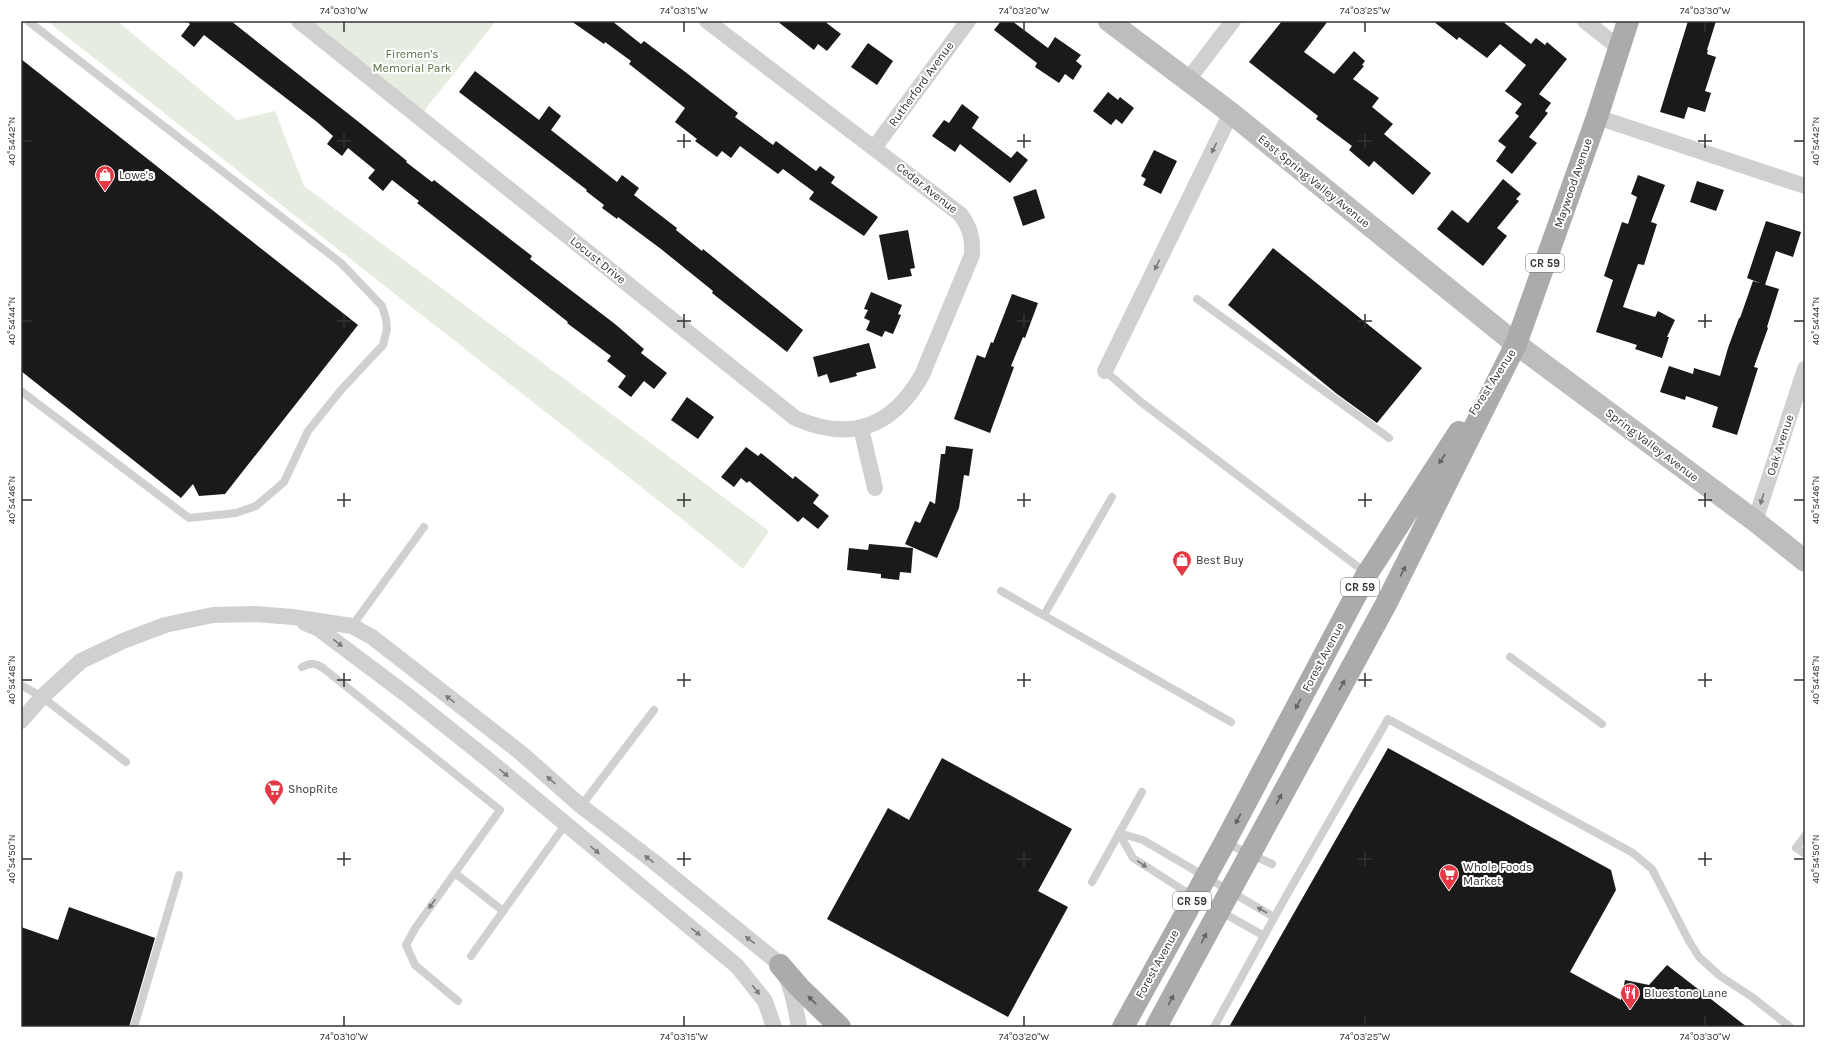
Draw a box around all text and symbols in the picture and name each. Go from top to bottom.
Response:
text: 74°03'10"W [320,5,368,17]
text: 74°03'15"W [660,5,708,17]
text: 74°03'20"W [999,5,1049,17]
text: 74°03'25"W [1340,5,1390,17]
text: 74°03'30"W [1680,5,1730,17]
street label: Rutherford Avenue [886,39,956,129]
park label: Firemen's Memorial Park [372,47,452,75]
text: 40°54'42"N [6,117,18,165]
text: 40°54'42"N [1810,117,1822,165]
street label: East Spring Valley Avenue [1255,132,1373,230]
street label: Maywood Avenue [1551,136,1595,230]
one-way arrow [1211,142,1217,154]
street label: Cedar Avenue [894,160,960,216]
shop icon: Lowe's [94,164,116,192]
place label: Lowe's [119,168,154,182]
street label: Locust Drive [567,233,629,287]
road number: CR 59 [1526,254,1564,272]
one-way arrow [1154,259,1160,270]
text: 40°54'44"N [6,297,18,345]
text: 40°54'44"N [1810,297,1822,345]
street label: Forest Avenue [1465,346,1519,418]
street label: Spring Valley Avenue [1603,405,1701,485]
street label: Oak Avenue [1764,413,1796,477]
one-way arrow [1438,453,1445,465]
text: 40°54'46"N [6,476,18,524]
text: 40°54'46"N [1810,476,1822,524]
one-way arrow [1759,494,1765,506]
shop icon: Best Buy [1171,549,1193,577]
place label: Best Buy [1196,553,1244,567]
one-way arrow [1400,565,1406,576]
road number: CR 59 [1341,578,1379,596]
street label: Forest Avenue [1299,620,1347,694]
one-way arrow [333,639,344,648]
text: 40°54'48"N [6,655,18,705]
text: 40°54'48"N [1810,655,1822,705]
one-way arrow [1338,679,1345,691]
one-way arrow [445,694,456,703]
one-way arrow [1295,698,1301,710]
one-way arrow [498,768,509,777]
one-way arrow [546,776,557,785]
supermarket icon: ShopRite [263,778,285,806]
place label: ShopRite [288,782,338,796]
one-way arrow [1276,793,1282,805]
one-way arrow [1234,813,1241,825]
text: 40°54'50"N [6,835,18,883]
text: 40°54'50"N [1810,835,1822,883]
one-way arrow [590,845,601,854]
one-way arrow [644,855,654,863]
one-way arrow [1137,860,1147,868]
place label: Whole Foods Market [1463,860,1532,888]
supermarket icon: Whole Foods Market [1438,863,1460,891]
road number: CR 59 [1173,892,1211,910]
one-way arrow [428,899,436,910]
one-way arrow [1256,907,1268,913]
street label: Forest Avenue [1132,927,1182,1001]
one-way arrow [691,928,701,937]
one-way arrow [1200,932,1207,944]
one-way arrow [745,936,756,945]
restaurant icon: Bluestone Lane [1619,982,1641,1010]
one-way arrow [752,985,761,996]
place label: Bluestone Lane [1644,986,1728,1000]
one-way arrow [1168,994,1174,1006]
one-way arrow [807,995,817,1005]
text: 74°03'10"W [320,1031,368,1043]
text: 74°03'15"W [660,1031,708,1043]
text: 74°03'20"W [999,1031,1049,1043]
text: 74°03'25"W [1340,1031,1390,1043]
text: 74°03'30"W [1680,1031,1730,1043]

